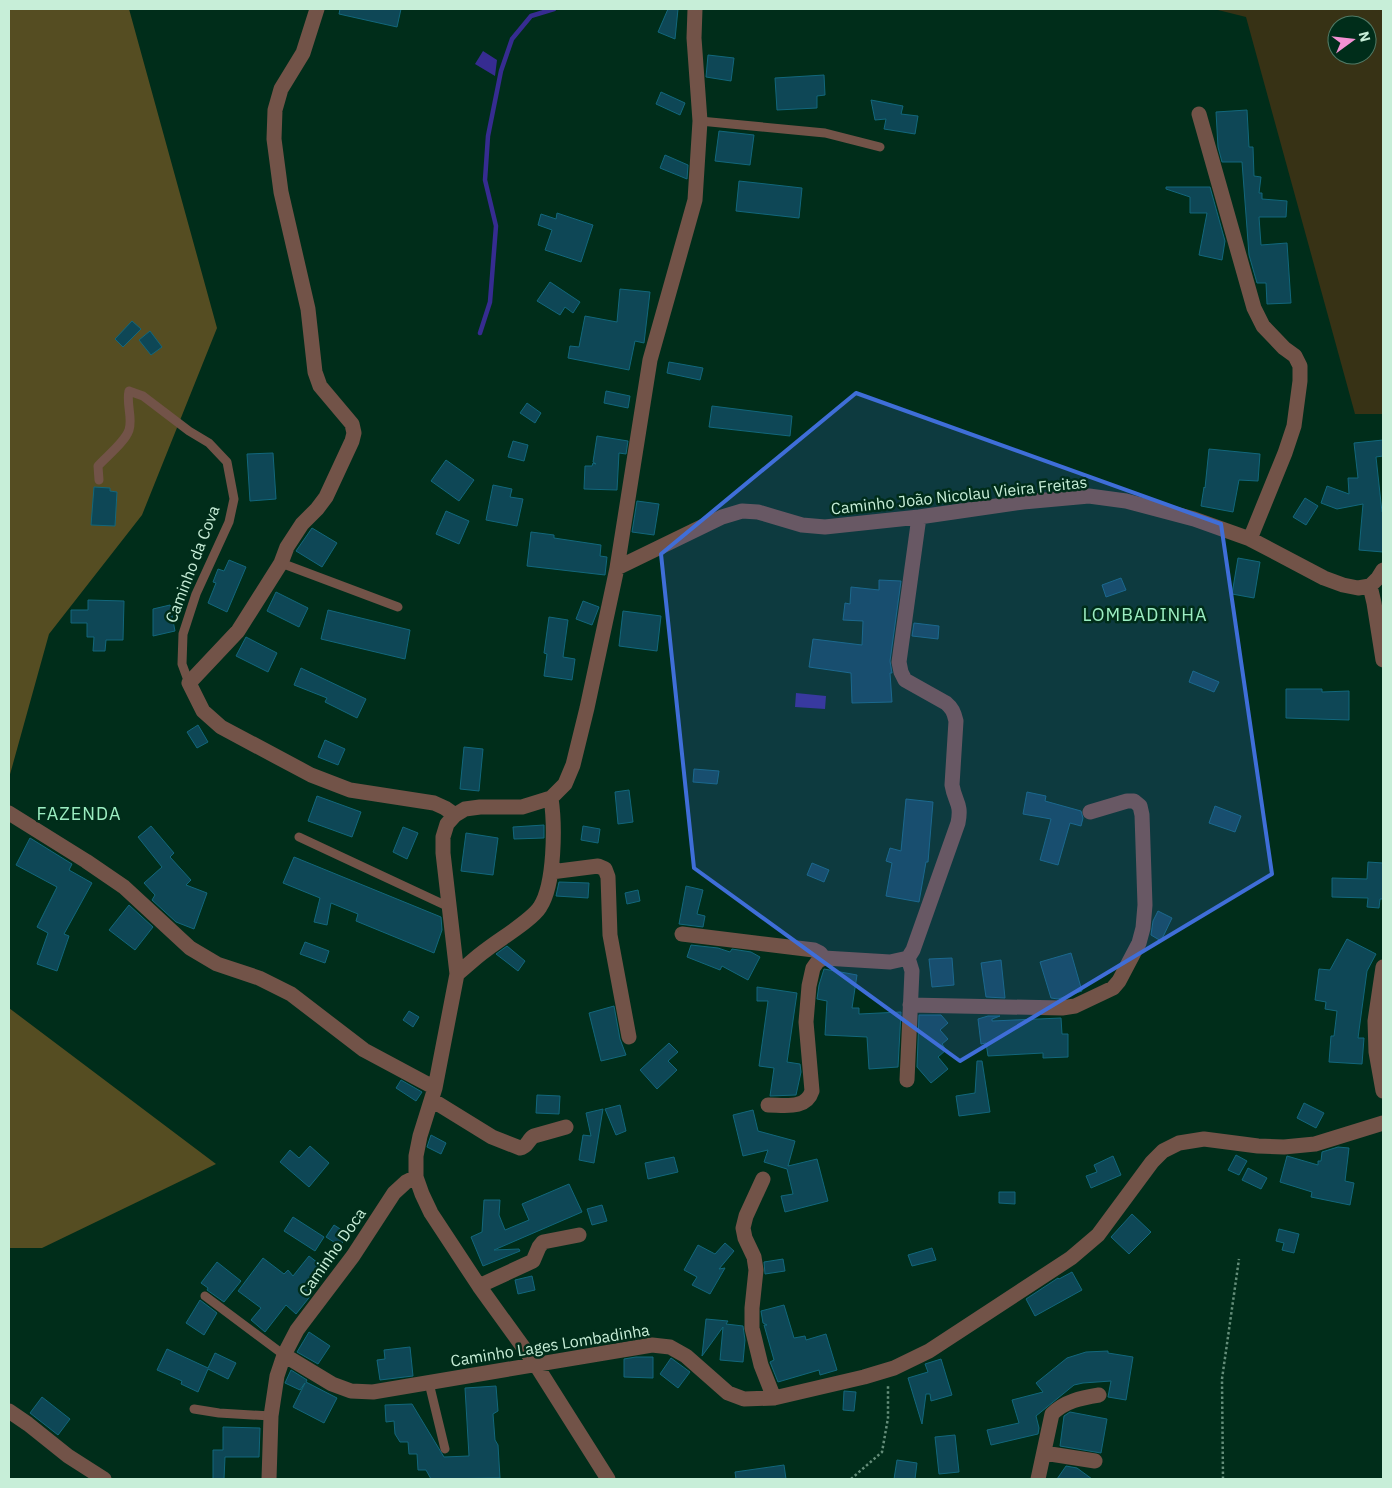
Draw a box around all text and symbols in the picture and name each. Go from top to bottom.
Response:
north arrow [1327,15,1377,65]
text: N [1355,29,1375,44]
street label: Caminho João Nicolau Vieira Freitas [830,472,1088,518]
street label: Caminho da Cova [160,502,224,625]
district label: LOMBADINHA [1082,603,1208,626]
district label: FAZENDA [37,802,121,825]
street label: Caminho Doca [294,1203,370,1300]
street label: Caminho Lages Lombadinha [449,1319,651,1371]

